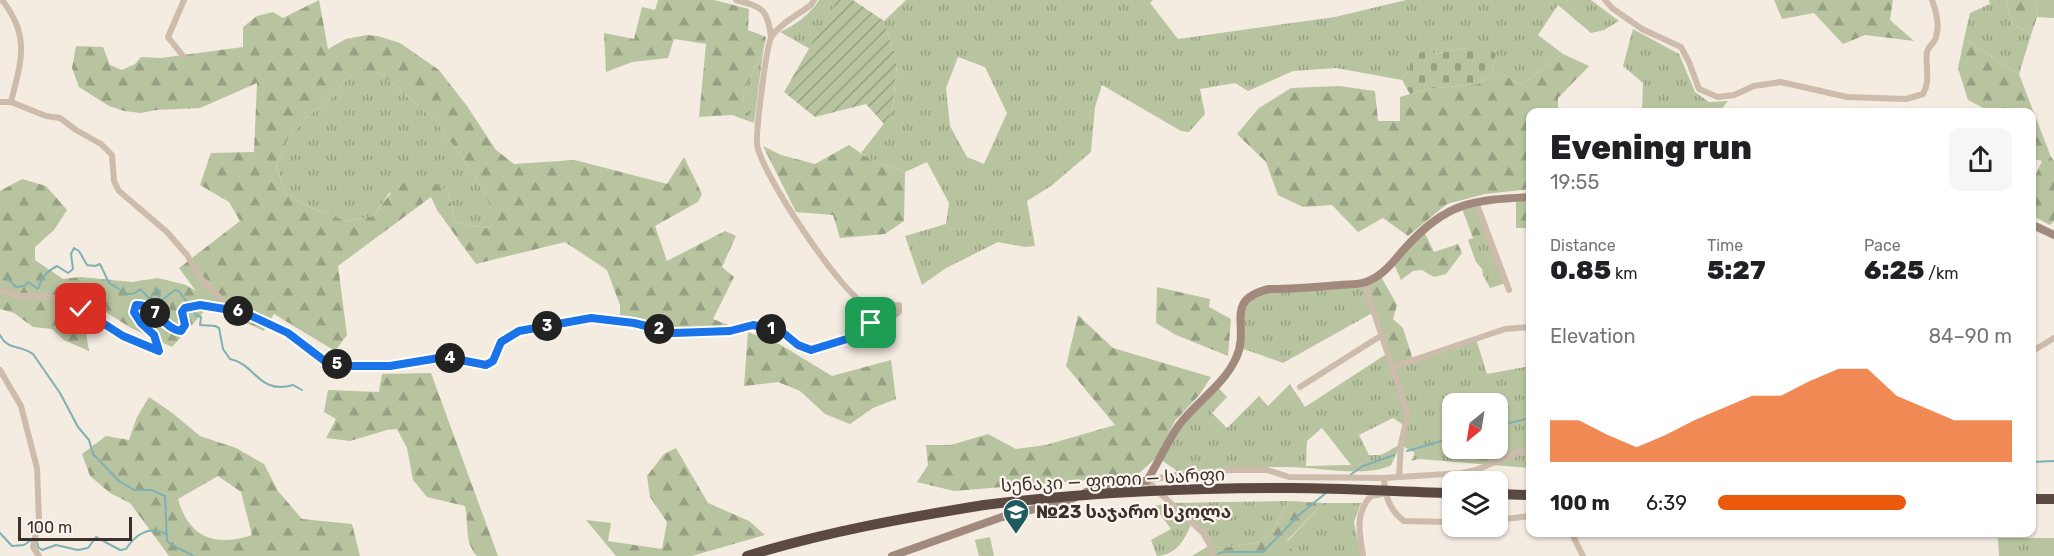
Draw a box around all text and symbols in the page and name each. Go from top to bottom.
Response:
text: Evening run [1550,128,1752,167]
button: share [1949,128,2012,191]
text: 19:55 [1550,170,1599,194]
text: Distance [1550,236,1616,255]
text: Time [1707,236,1743,255]
text: Pace [1864,236,1901,255]
text: 0.85 [1550,255,1611,286]
text: 5:27 [1707,255,1766,286]
text: 6:25 [1864,255,1924,286]
text: km [1611,264,1638,283]
text: /km [1924,264,1959,283]
pin [55,283,106,334]
icon: check [64,292,97,325]
pin: 6 [223,296,253,326]
pin [845,297,896,348]
pin: 7 [140,298,170,328]
text: 6 [233,301,243,320]
text: 7 [150,303,160,322]
icon: arrive [854,306,887,339]
pin: 3 [532,311,562,341]
pin: 2 [644,314,674,344]
pin: 1 [756,314,786,344]
text: 3 [542,316,552,335]
text: 2 [654,319,664,338]
text: 1 [767,319,775,338]
text: Elevation [1550,324,1636,348]
text: 84–90 m [1928,324,2012,348]
pin: 4 [435,343,465,373]
text: 4 [445,348,455,367]
pin: 5 [322,349,352,379]
text: 5 [332,354,342,373]
north arrow [1442,393,1508,459]
map controls [1442,393,1508,537]
street label: სენაკი — ფოთი — სარფი [1000,463,1226,497]
button: layers [1442,471,1508,537]
text: 100 m [1550,491,1610,515]
text: 6:39 [1646,491,1687,515]
school or university icon: №23 საჯარო სკოლა [1001,497,1031,535]
place label: №23 საჯარო სკოლა [1036,501,1231,523]
scale bar [18,514,132,542]
text: 100 m [27,518,72,537]

